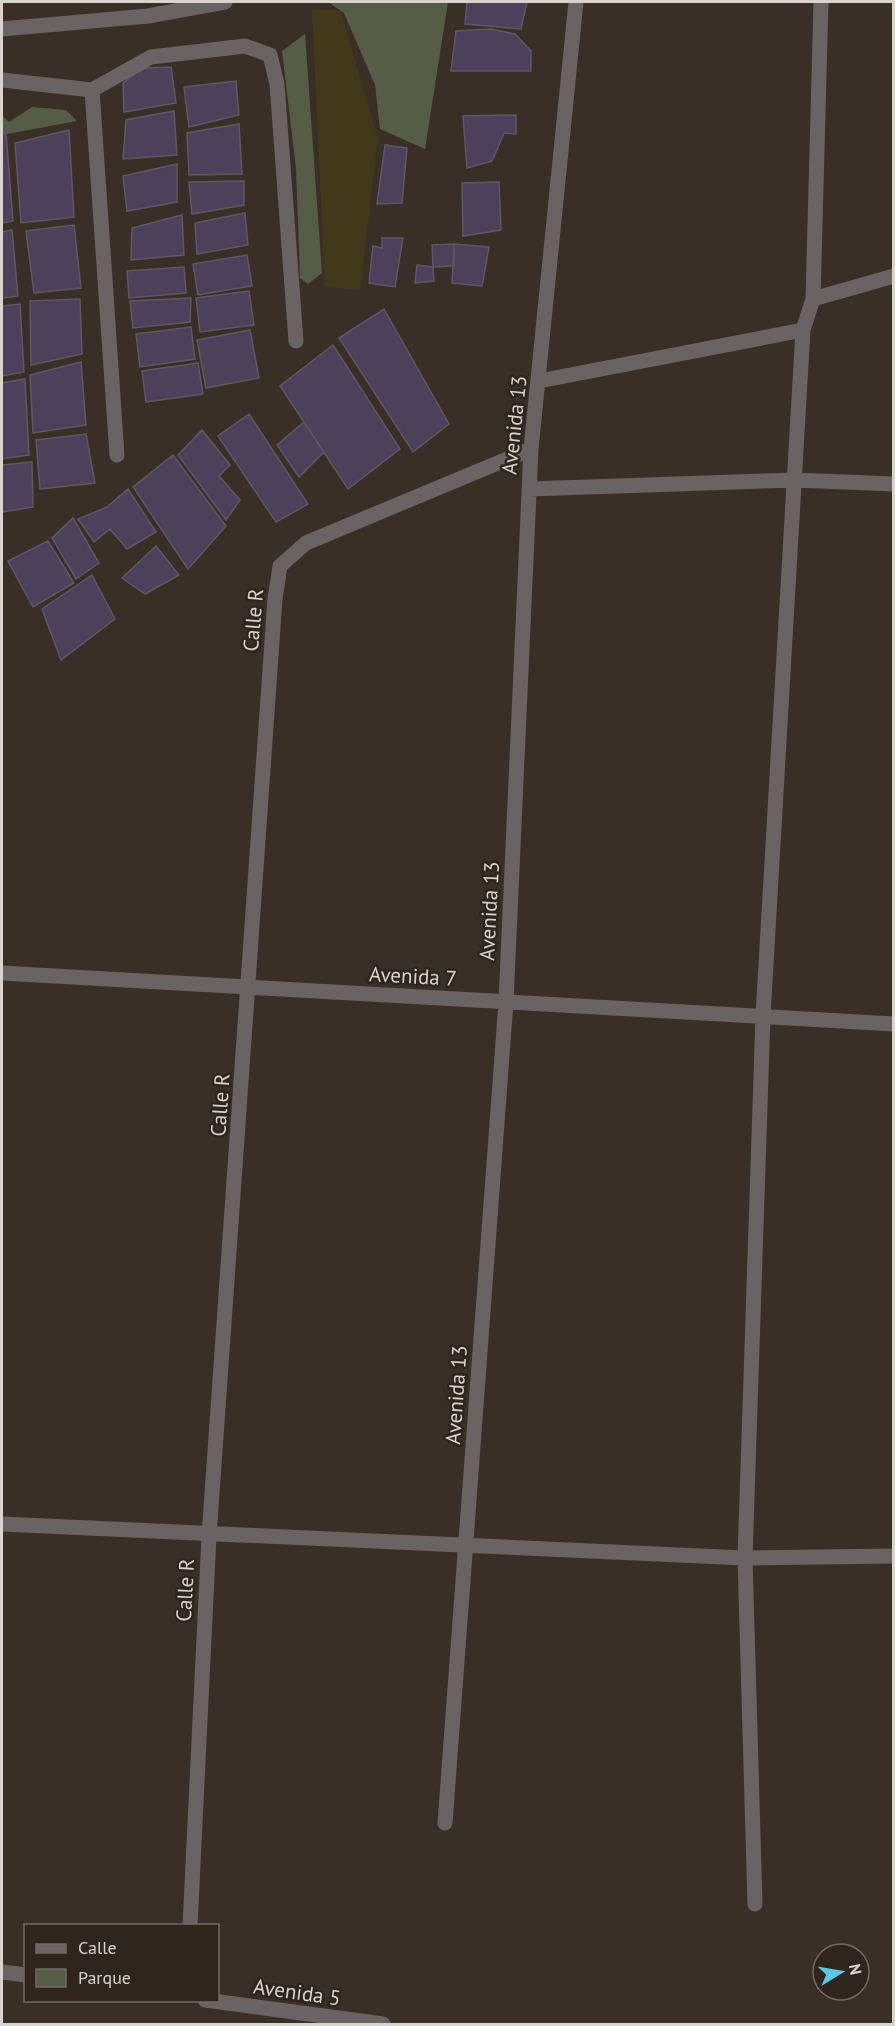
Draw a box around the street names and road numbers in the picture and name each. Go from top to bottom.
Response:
street label: Avenida 13 [495,374,533,476]
street label: Calle R [237,587,269,653]
street label: Avenida 13 [473,861,505,961]
street label: Avenida 7 [368,960,458,992]
street label: Calle R [204,1073,236,1137]
street label: Avenida 13 [439,1344,473,1446]
street label: Calle R [170,1558,200,1622]
street label: Avenida 5 [252,1973,342,2011]

